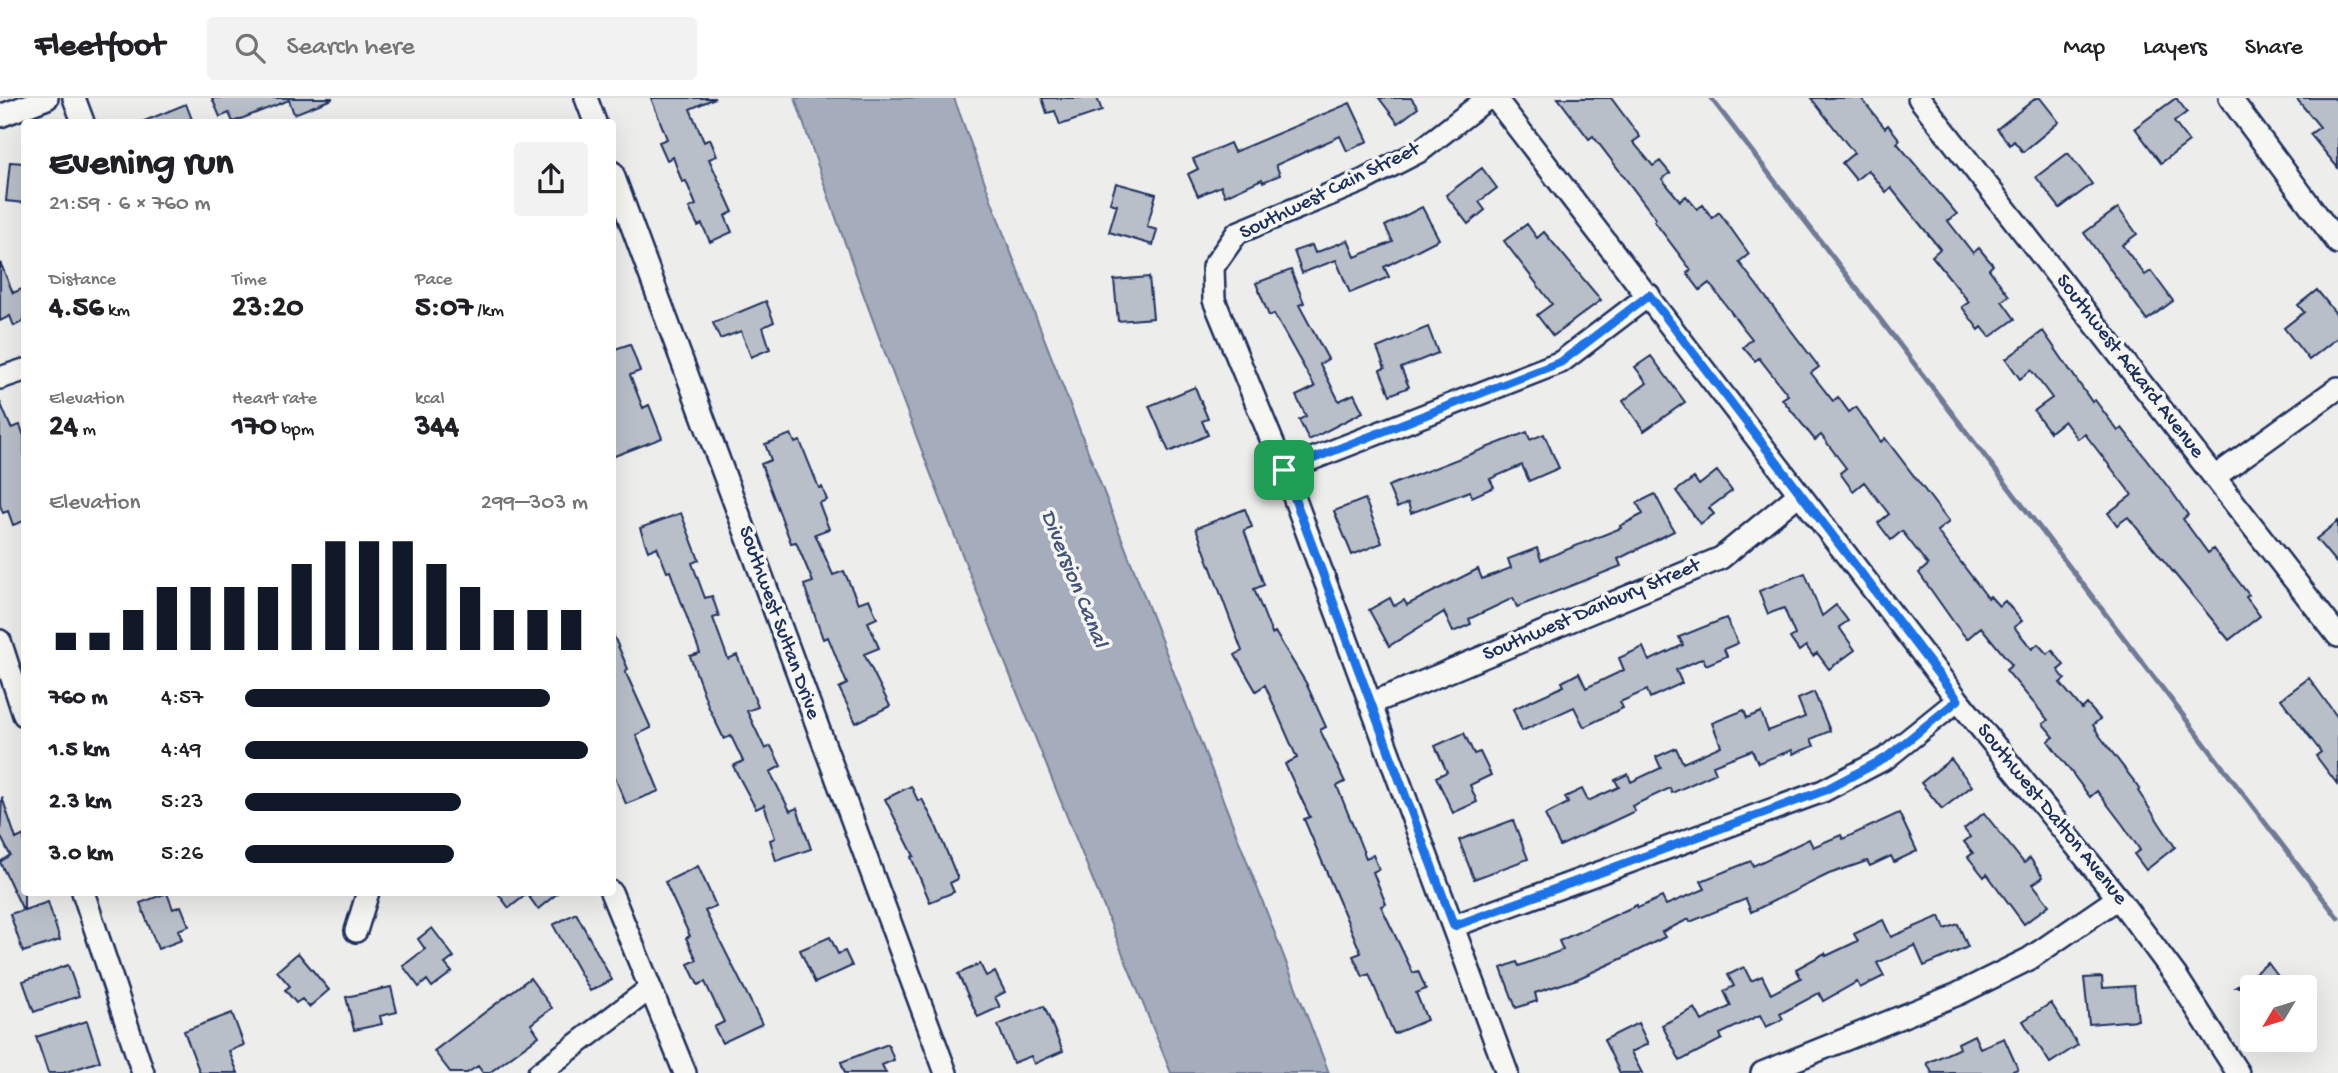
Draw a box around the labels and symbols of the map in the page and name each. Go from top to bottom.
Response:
street label: Southwest Cain Street [1236,136,1426,246]
street label: Southwest Ackard Avenue [2049,270,2209,465]
pin [1254,440,1314,500]
water label: Diversion Canal [1033,506,1114,653]
street label: Southwest Sultan Drive [731,523,825,724]
street label: Southwest Danbury Street [1480,553,1707,668]
street label: Southwest Dalton Avenue [1970,719,2133,912]
north arrow [2240,975,2317,1052]

